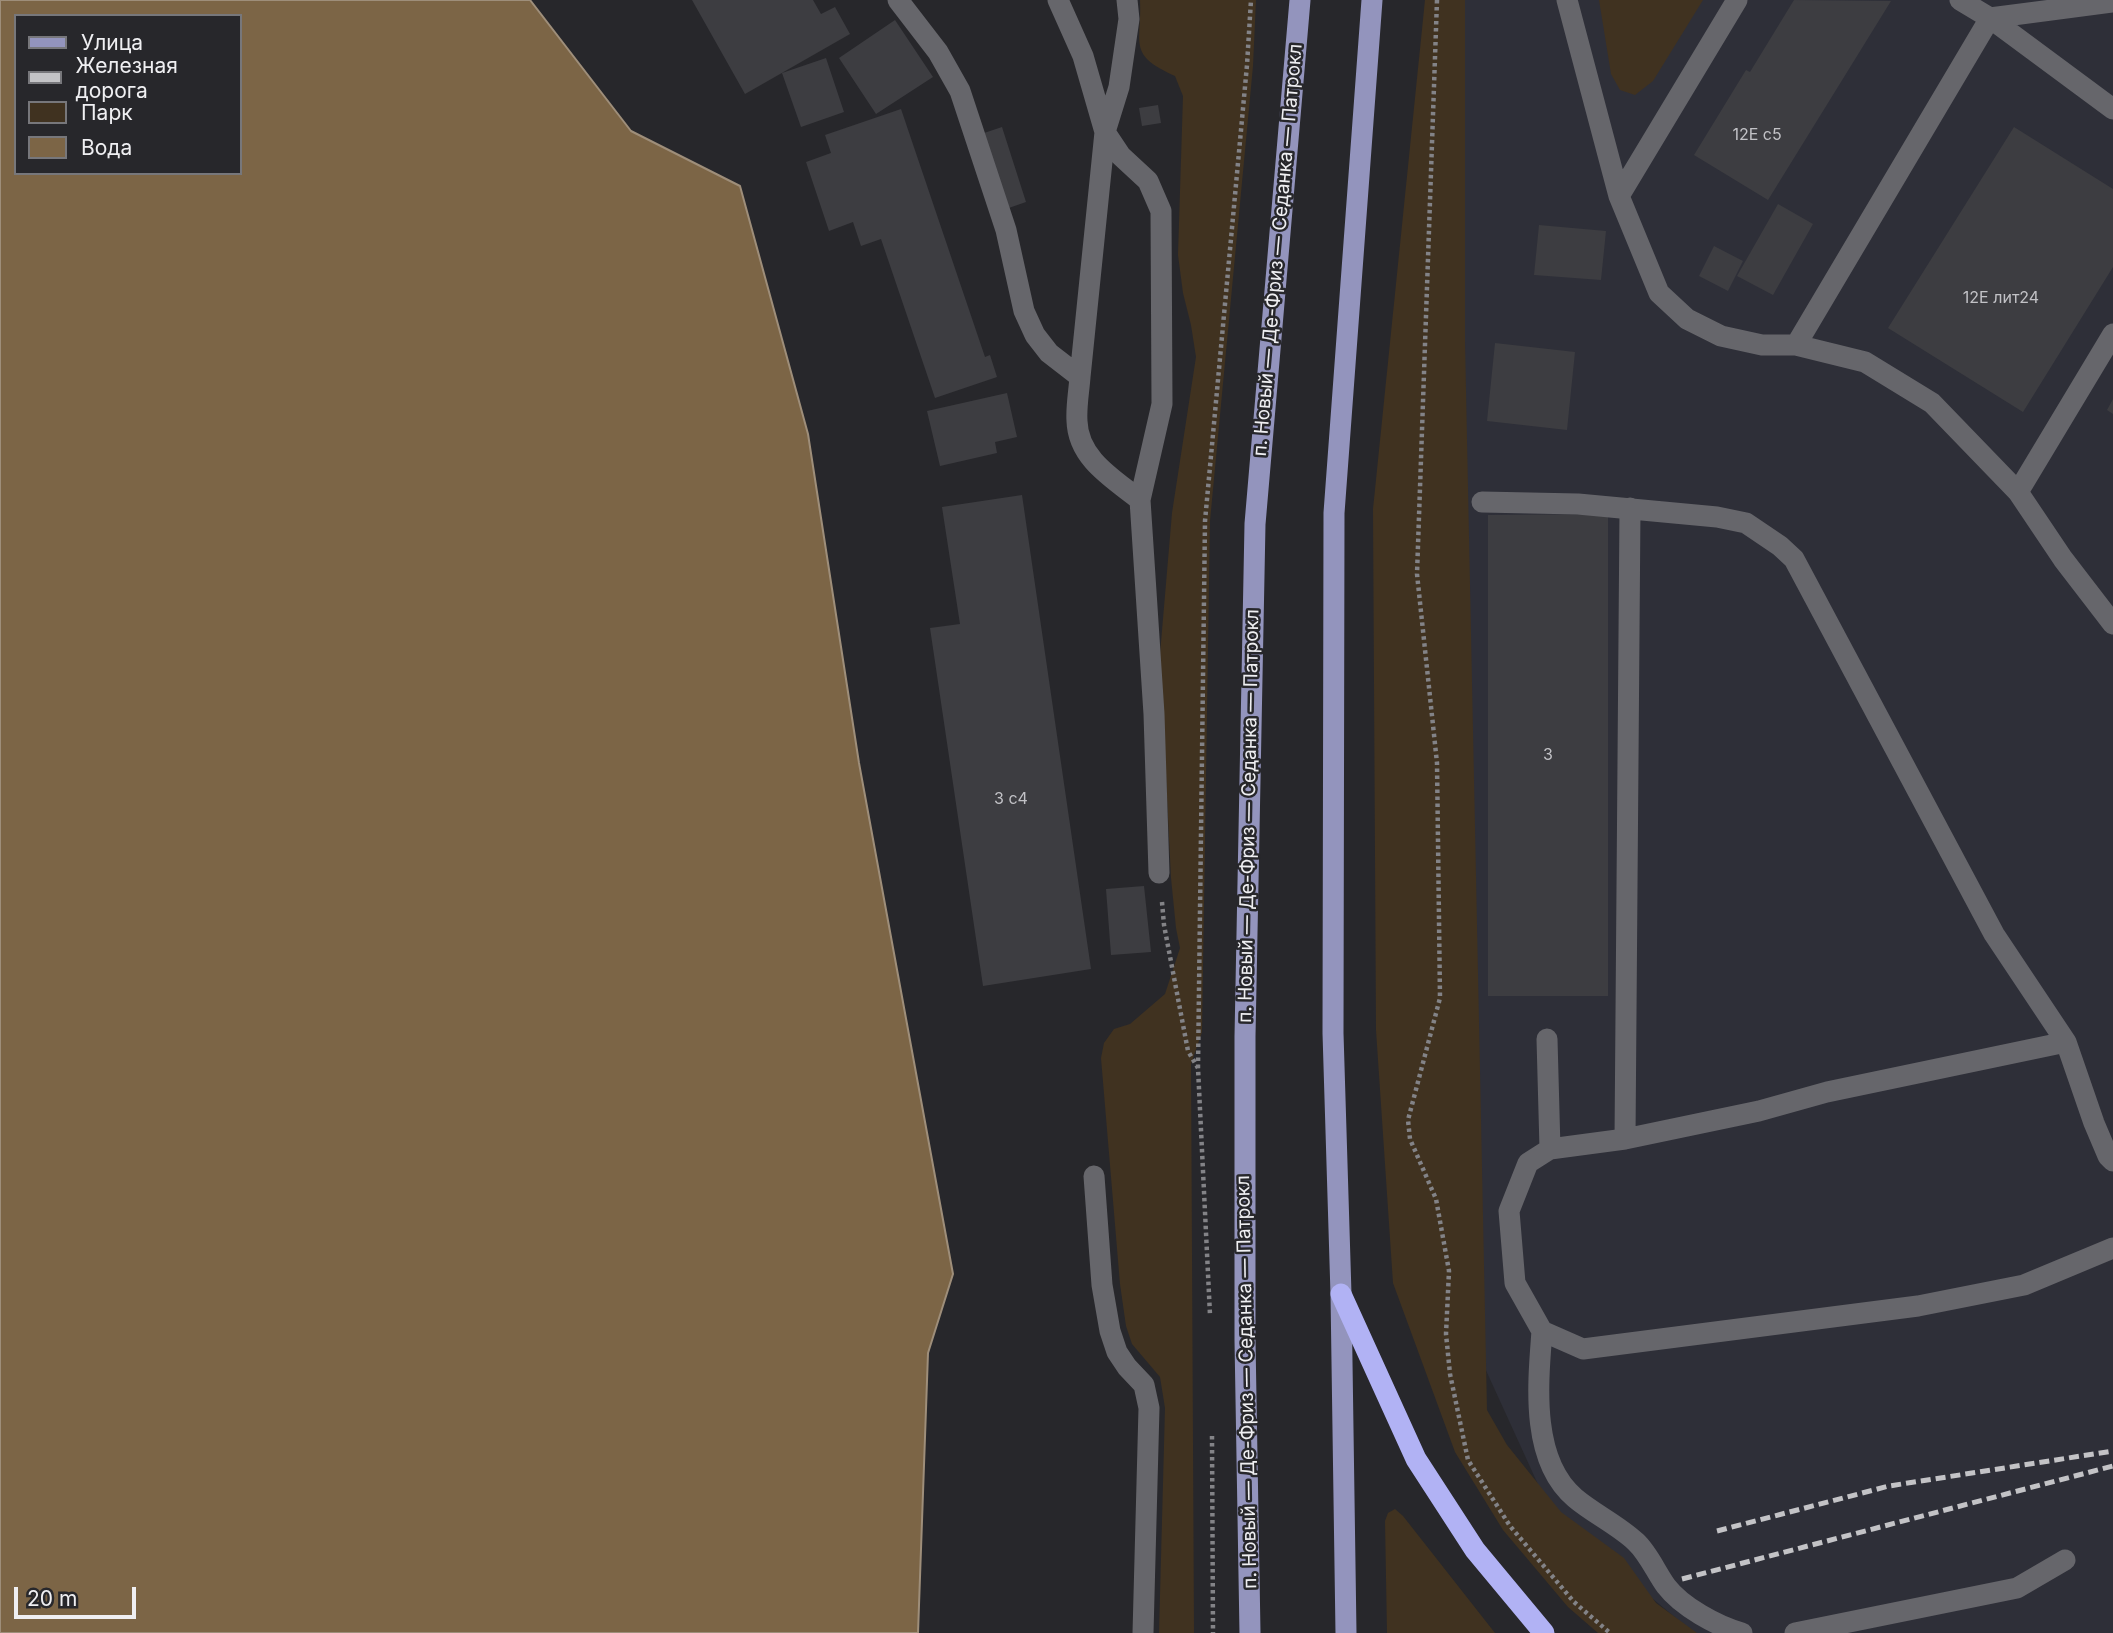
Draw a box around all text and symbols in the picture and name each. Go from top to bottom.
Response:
legend [14,14,242,175]
text: Улица [81,30,143,55]
street label: п. Новый — Де-Фриз — Седанка — Патрокл [1249,43,1307,457]
text: Железная дорога [76,53,178,103]
text: Парк [81,100,133,125]
house number: 12Е с5 [1732,125,1782,145]
text: Вода [81,135,132,160]
house number: 12Е лит24 [1963,288,2039,308]
street label: п. Новый — Де-Фриз — Седанка — Патрокл [1234,609,1264,1023]
house number: 3 [1543,745,1553,765]
house number: 3 с4 [994,789,1028,809]
street label: п. Новый — Де-Фриз — Седанка — Патрокл [1232,1175,1262,1589]
scale bar [18,1574,140,1618]
text: 20 m [27,1586,77,1611]

